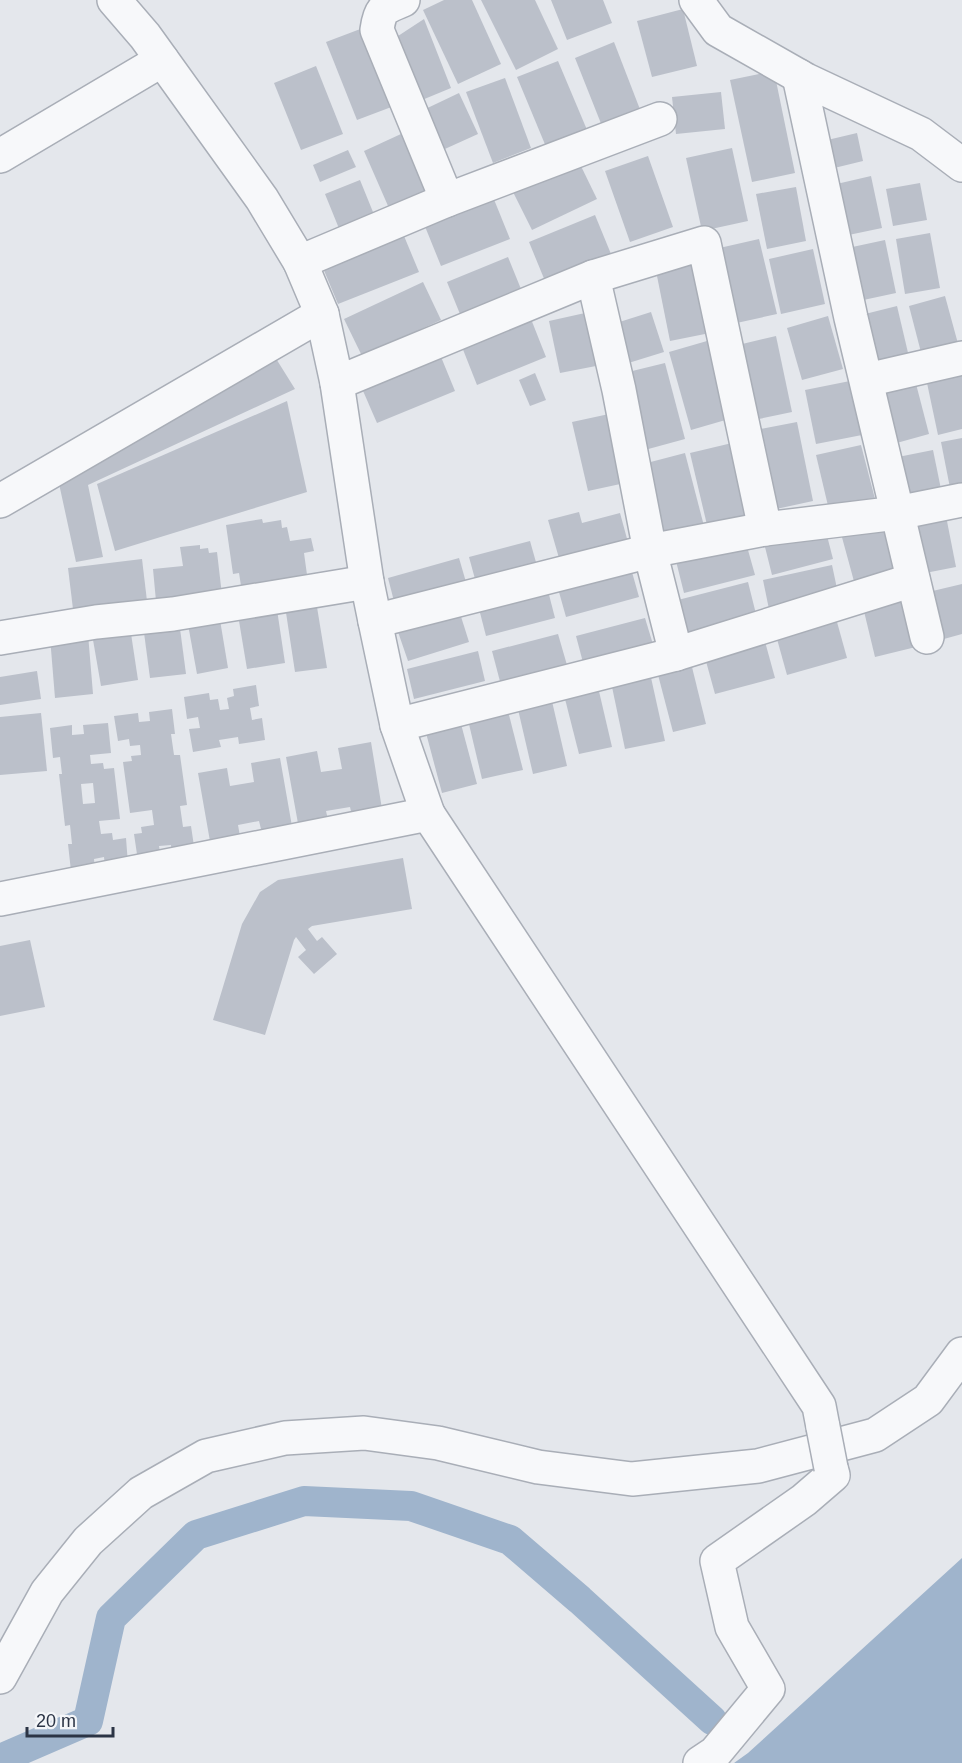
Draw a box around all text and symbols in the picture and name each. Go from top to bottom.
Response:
scale bar [27,1700,112,1738]
text: 20 m [36,1711,76,1731]

